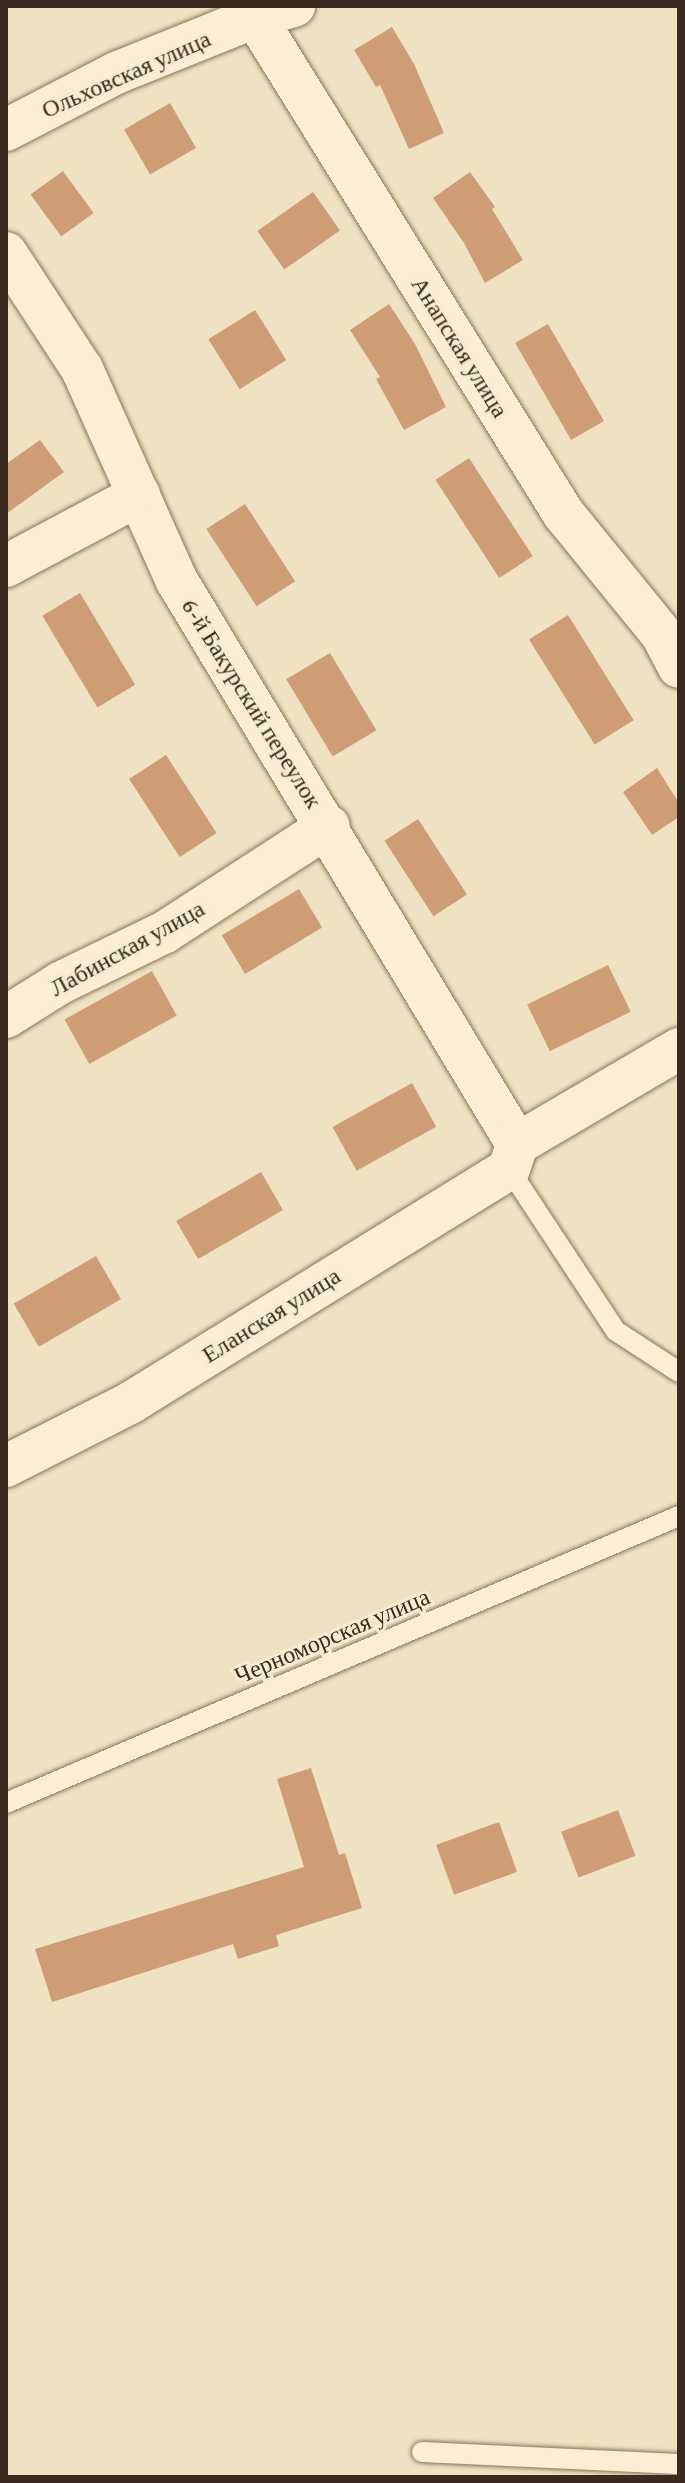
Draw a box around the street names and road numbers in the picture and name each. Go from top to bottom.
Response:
street label: Ольховская улица [37,24,215,124]
street label: Анапская улица [405,271,515,423]
street label: 6-й Бакурский переулок [175,592,329,814]
street label: Лабинская улица [45,894,209,1002]
street label: Еланская улица [197,1261,345,1369]
street label: Черноморская улица [230,1582,434,1690]

